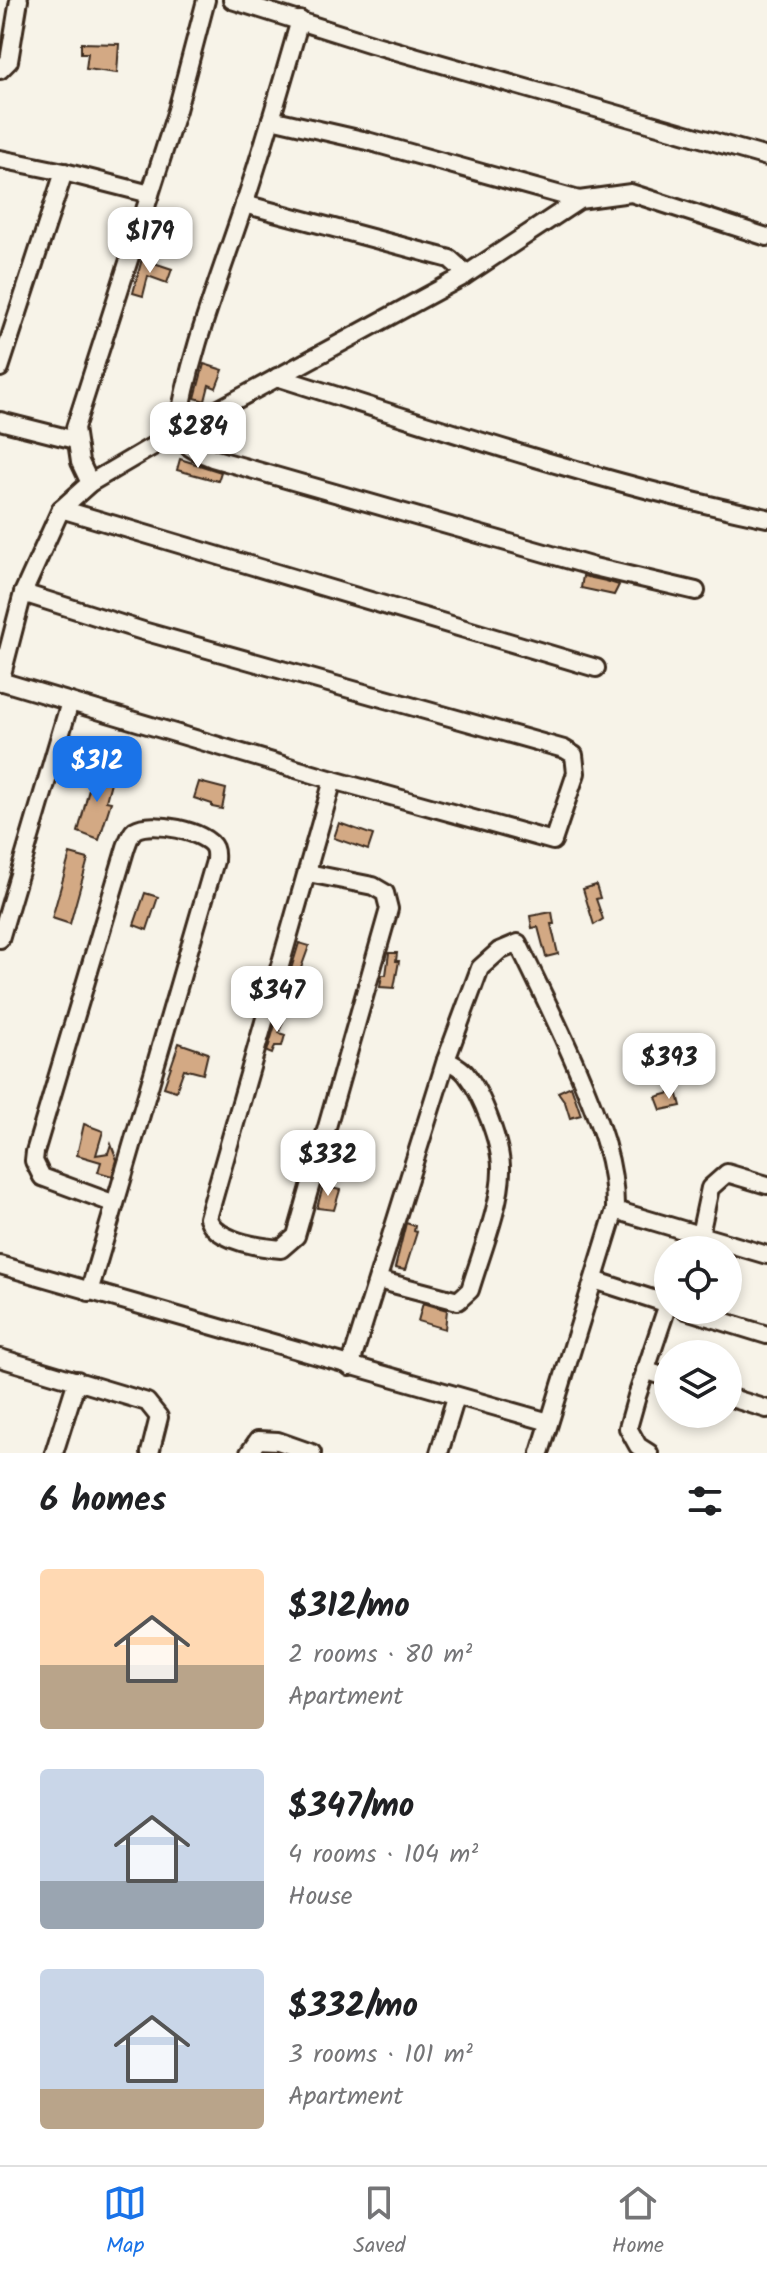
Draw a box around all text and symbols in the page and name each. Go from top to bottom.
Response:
pin: $179 [103,207,197,275]
text: $179 [126,212,174,254]
pin: $284 [151,402,245,470]
text: $284 [168,407,228,449]
pin: $312 [50,736,144,804]
text: $312 [71,741,123,783]
pin: $347 [230,966,324,1034]
text: $347 [249,971,305,1013]
pin: $393 [622,1033,716,1101]
text: $393 [641,1038,698,1080]
pin: $332 [281,1130,375,1198]
text: $332 [299,1135,358,1177]
map controls [654,1236,742,1428]
button: locate [654,1236,742,1324]
button: layers [654,1340,742,1428]
text: 6 homes [40,1474,166,1528]
icon: filters [683,1479,727,1523]
text: $312/mo [288,1580,410,1634]
icon: home [104,1601,200,1697]
text: 2 rooms · 80 m² [288,1634,472,1676]
text: Apartment [288,1676,403,1718]
text: $347/mo [288,1780,414,1834]
icon: home [104,1801,200,1897]
text: 4 rooms · 104 m² [288,1834,478,1876]
text: House [288,1876,352,1918]
text: $332/mo [288,1980,418,2034]
icon: home [104,2001,200,2097]
text: 3 rooms · 101 m² [288,2034,473,2076]
text: Apartment [288,2076,403,2118]
tab: Map [103,2181,147,2264]
tab: Saved [353,2181,406,2264]
tab: Home [612,2181,664,2264]

